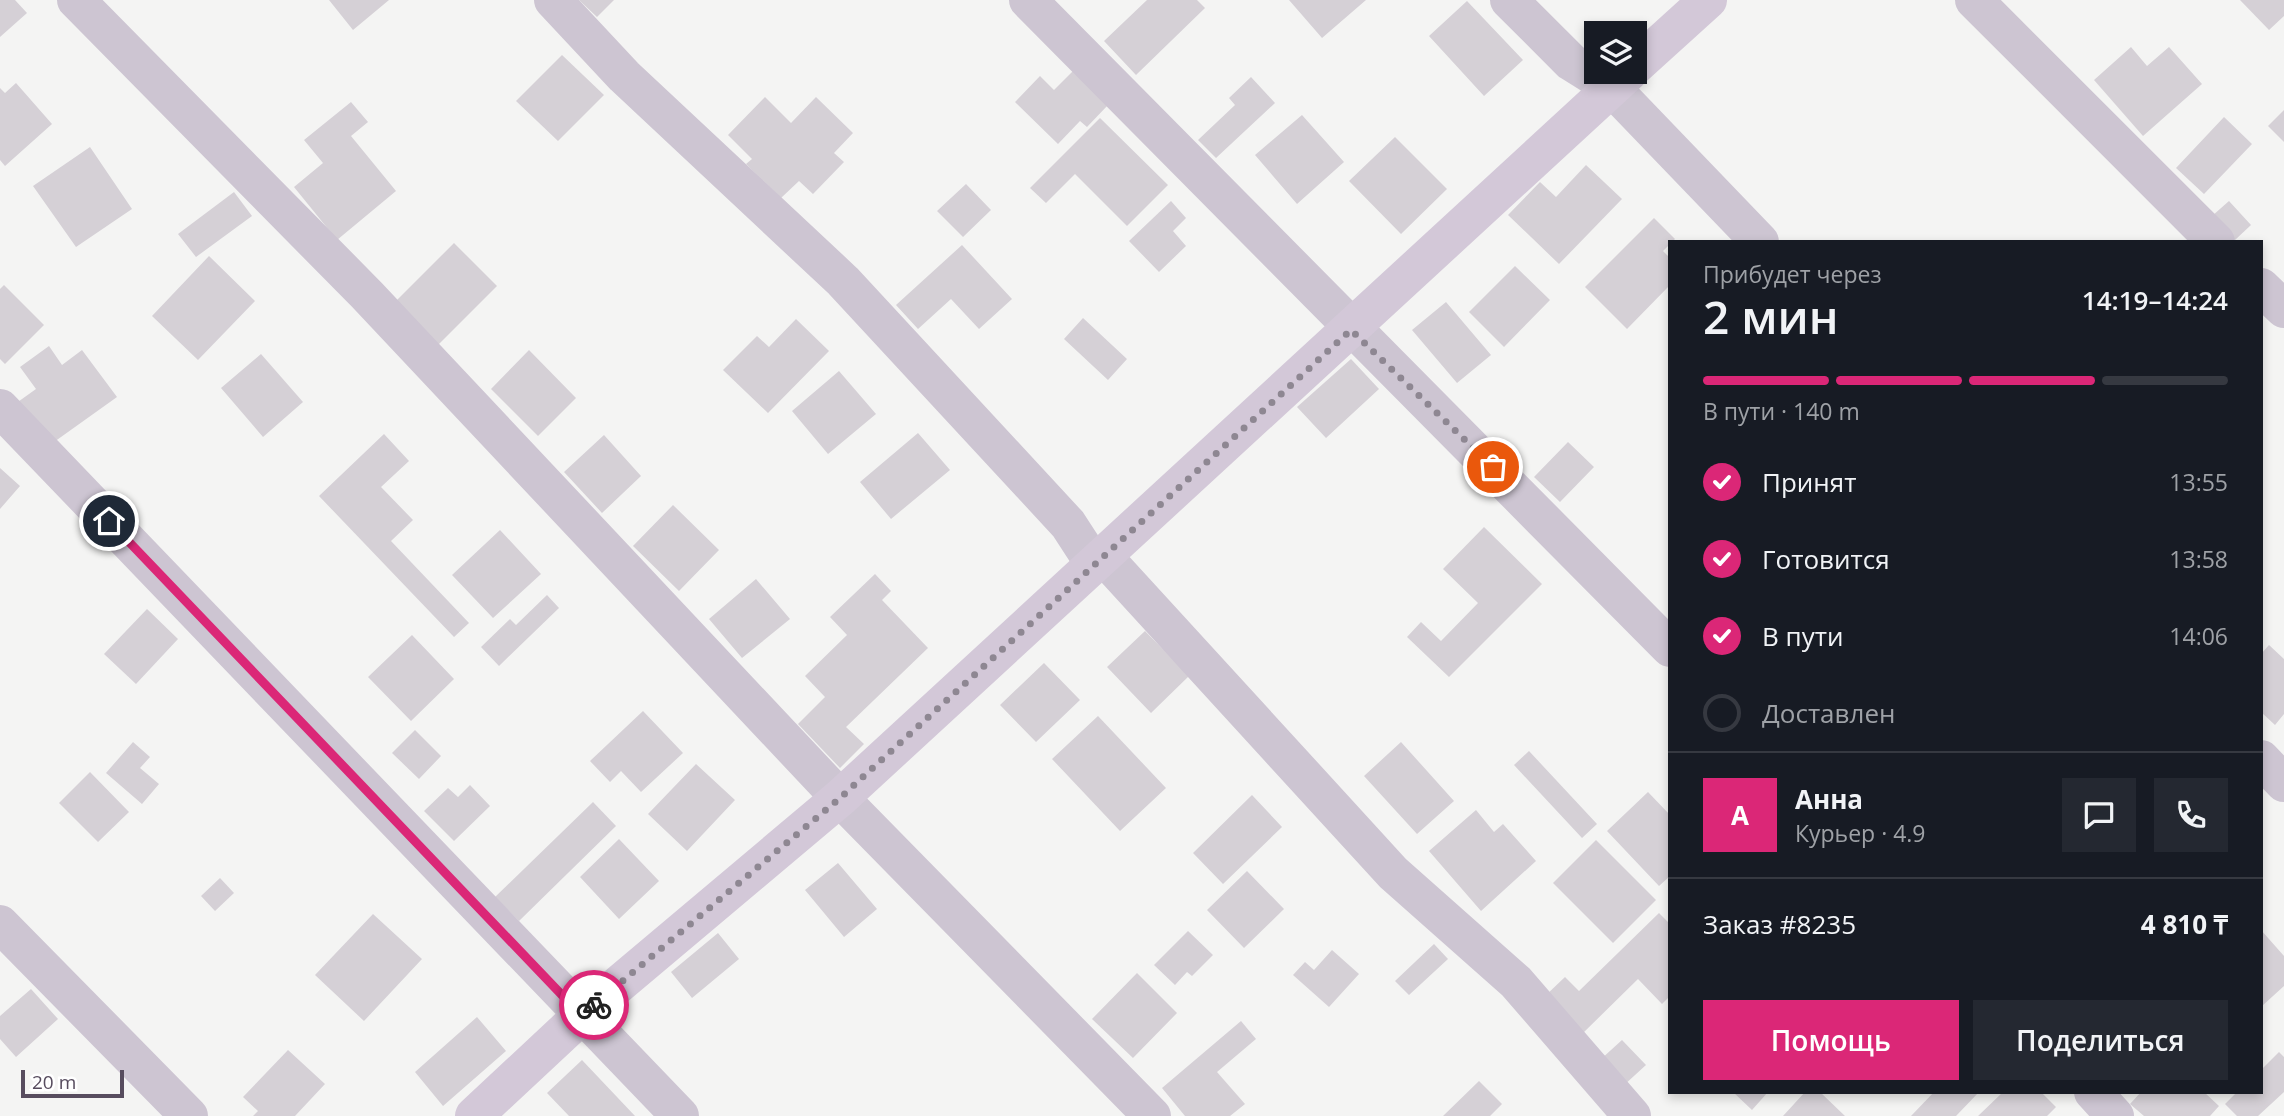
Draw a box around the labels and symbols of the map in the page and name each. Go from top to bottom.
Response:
pin [1463,437,1523,497]
pin [79,491,139,551]
courier [559,970,629,1040]
scale bar [21,1067,124,1099]

